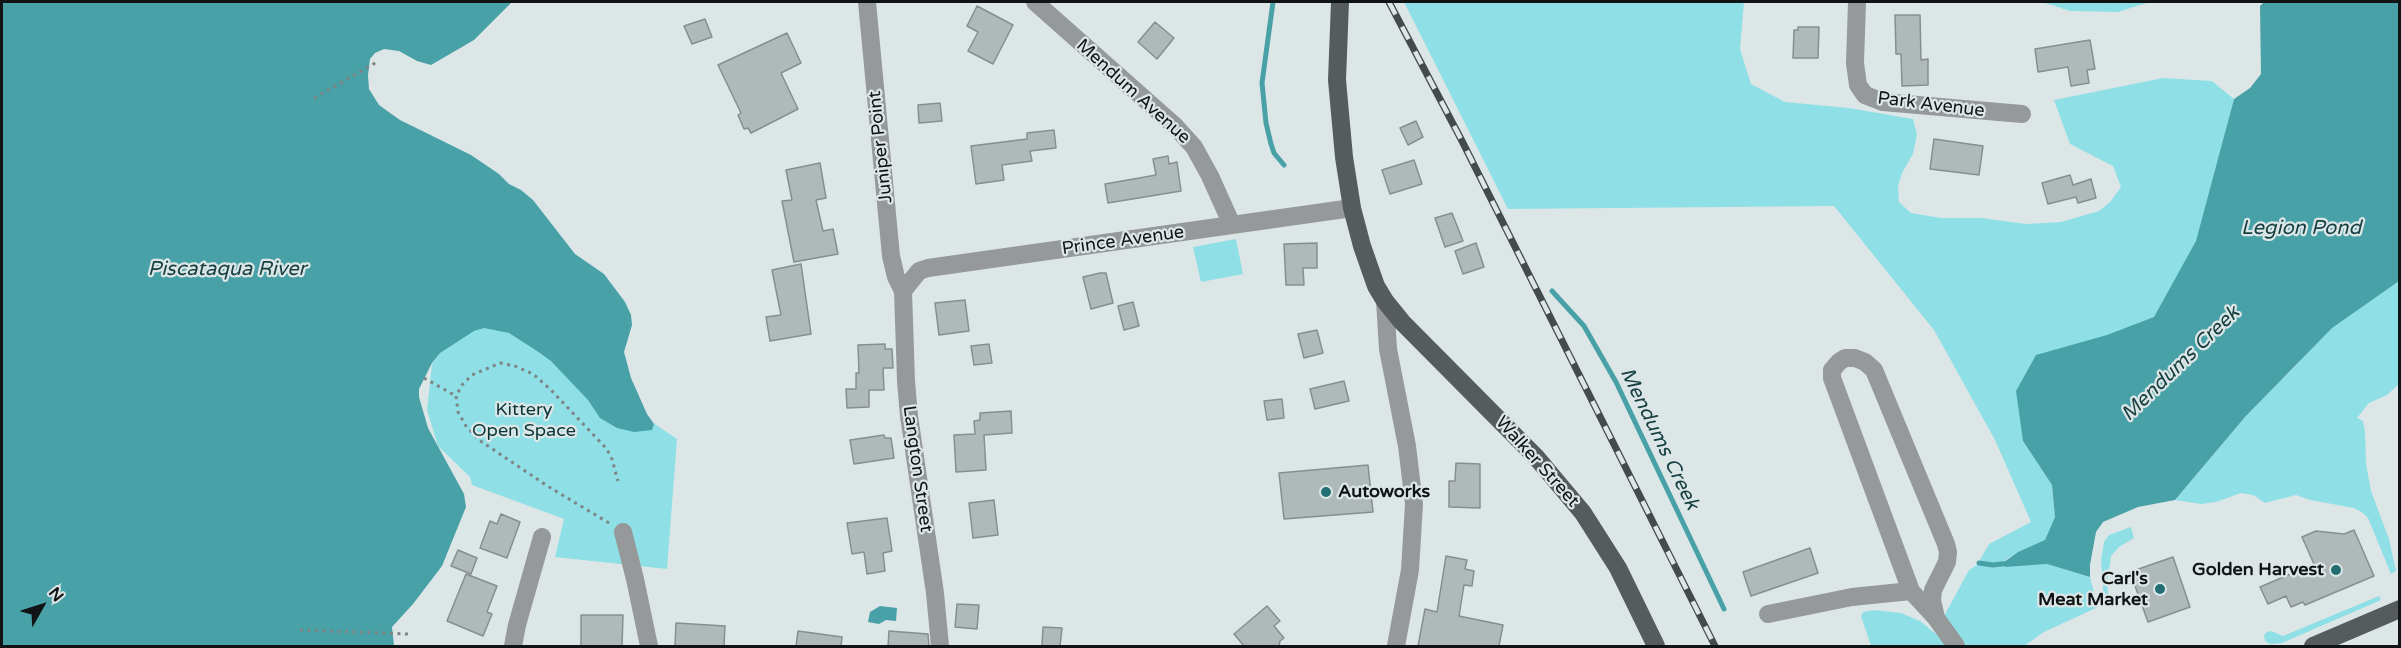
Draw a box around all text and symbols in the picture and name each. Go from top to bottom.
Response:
street label: Mendum Avenue [1071,35,1195,149]
street label: Park Avenue [1876,88,1986,122]
street label: Juniper Point [864,90,898,204]
water label: Legion Pond [2241,217,2361,241]
street label: Prince Avenue [1061,222,1185,260]
water label: Piscataqua River [148,258,306,282]
water label: Mendums Creek [2117,301,2245,427]
water label: Mendums Creek [1614,364,1704,514]
park label: Kittery Open Space [472,399,576,442]
street label: Langton Street [897,404,937,534]
street label: Walker Street [1491,412,1583,512]
place label: Autoworks [1338,481,1430,503]
marker: Autoworks [1319,485,1333,499]
place label: Golden Harvest [2192,559,2324,581]
marker: Golden Harvest [2329,563,2343,577]
place label: Carl's Meat Market [2038,568,2148,610]
north arrow [12,576,72,636]
marker: Carl's Meat Market [2153,582,2167,596]
text: N [44,583,68,606]

